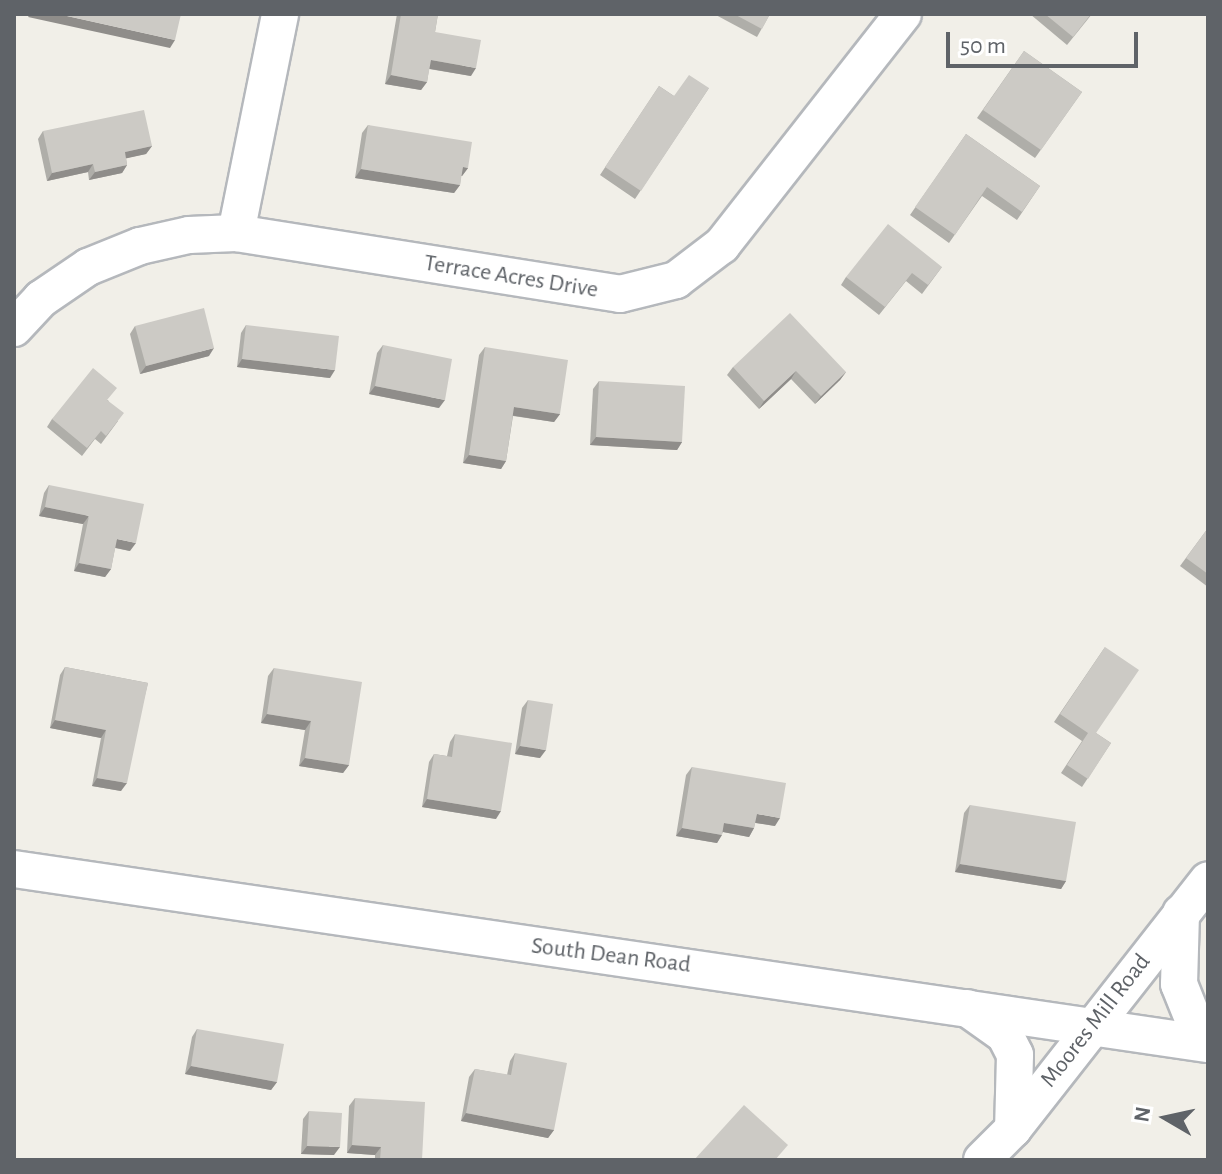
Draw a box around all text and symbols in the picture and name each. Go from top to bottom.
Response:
scale bar [950,16,1142,66]
text: 50 m [960,34,1006,58]
street label: Terrace Acres Drive [422,249,600,305]
street label: South Dean Road [530,932,692,980]
street label: Moores Mill Road [1035,948,1157,1094]
north arrow [1126,1078,1206,1158]
text: N [1130,1105,1154,1124]

